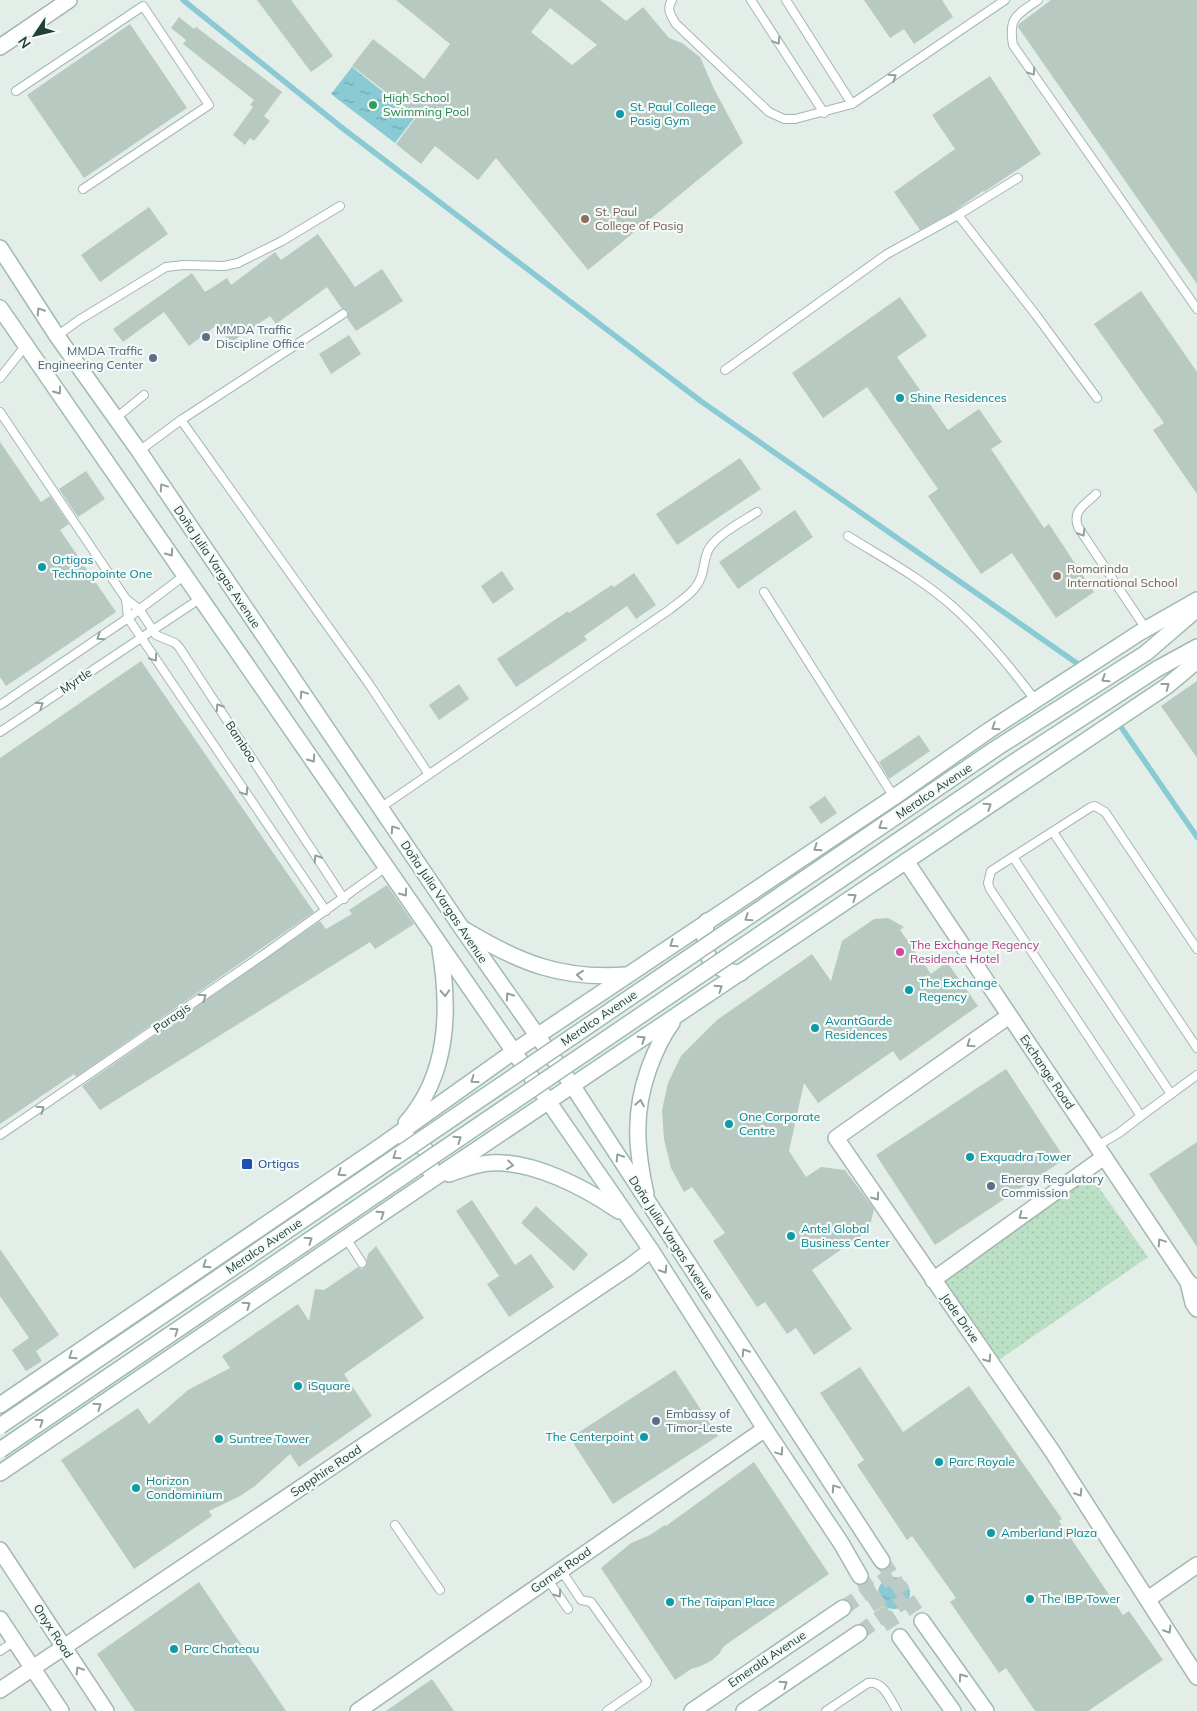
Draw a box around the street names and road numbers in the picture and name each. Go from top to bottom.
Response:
street label: Doña Julia Vargas Avenue [171,503,264,631]
street label: Myrtle [57,665,94,697]
street label: Bamboo [222,718,261,766]
street label: Meralco Avenue [893,760,975,822]
street label: Doña Julia Vargas Avenue [398,838,491,966]
street label: Meralco Avenue [558,987,640,1049]
street label: Paragis [150,999,193,1036]
street label: Exchange Road [1017,1032,1078,1112]
street label: Doña Julia Vargas Avenue [626,1173,717,1302]
street label: Meralco Avenue [223,1215,305,1277]
street label: Jade Drive [938,1290,983,1345]
street label: Sapphire Road [287,1441,364,1500]
street label: Garnet Road [527,1543,594,1596]
street label: Onyx Road [30,1601,76,1661]
street label: Emerald Avenue [725,1627,808,1690]

